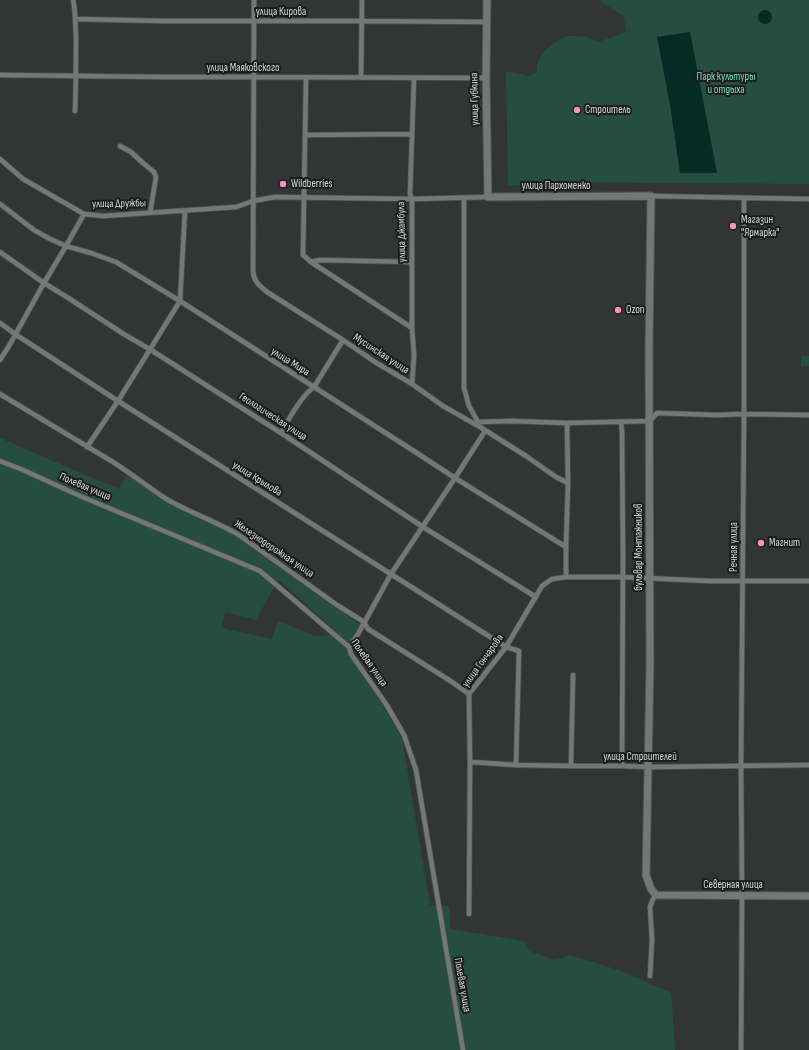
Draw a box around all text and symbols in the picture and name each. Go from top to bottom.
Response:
street label: улица Кирова [256,5,306,19]
street label: улица Маяковского [206,61,280,75]
park label: Парк культуры и отдыха [697,70,755,96]
street label: улица Губкина [468,72,482,126]
place label: Строитель [585,103,631,117]
marker: Строитель [572,105,582,115]
place label: Wildberries [291,177,333,191]
marker: Wildberries [278,179,288,189]
street label: улица Пархоменко [522,179,590,193]
street label: улица Дружбы [92,197,146,211]
street label: улица Джамбула [395,201,409,263]
place label: Магазин "Ярмарка" [741,213,780,239]
marker: Магазин "Ярмарка" [728,221,738,231]
place label: Ozon [626,303,644,317]
marker: Ozon [613,305,623,315]
street label: Мусинская улица [350,331,412,377]
street label: улица Мира [268,345,312,379]
street label: Геологическая улица [237,390,309,444]
street label: улица Крылова [230,459,284,499]
street label: Полевая улица [57,470,113,504]
street label: бульвар Монтажников [632,503,646,591]
street label: Железнодорожная улица [232,517,316,581]
street label: Речная улица [727,522,741,572]
place label: Магнит [769,536,800,550]
marker: Магнит [756,538,766,548]
street label: улица Гончарова [459,632,507,690]
street label: Полевая улица [348,637,390,689]
street label: улица Строителей [603,750,677,764]
street label: Северная улица [703,878,763,892]
street label: Полевая улица [451,957,473,1013]

